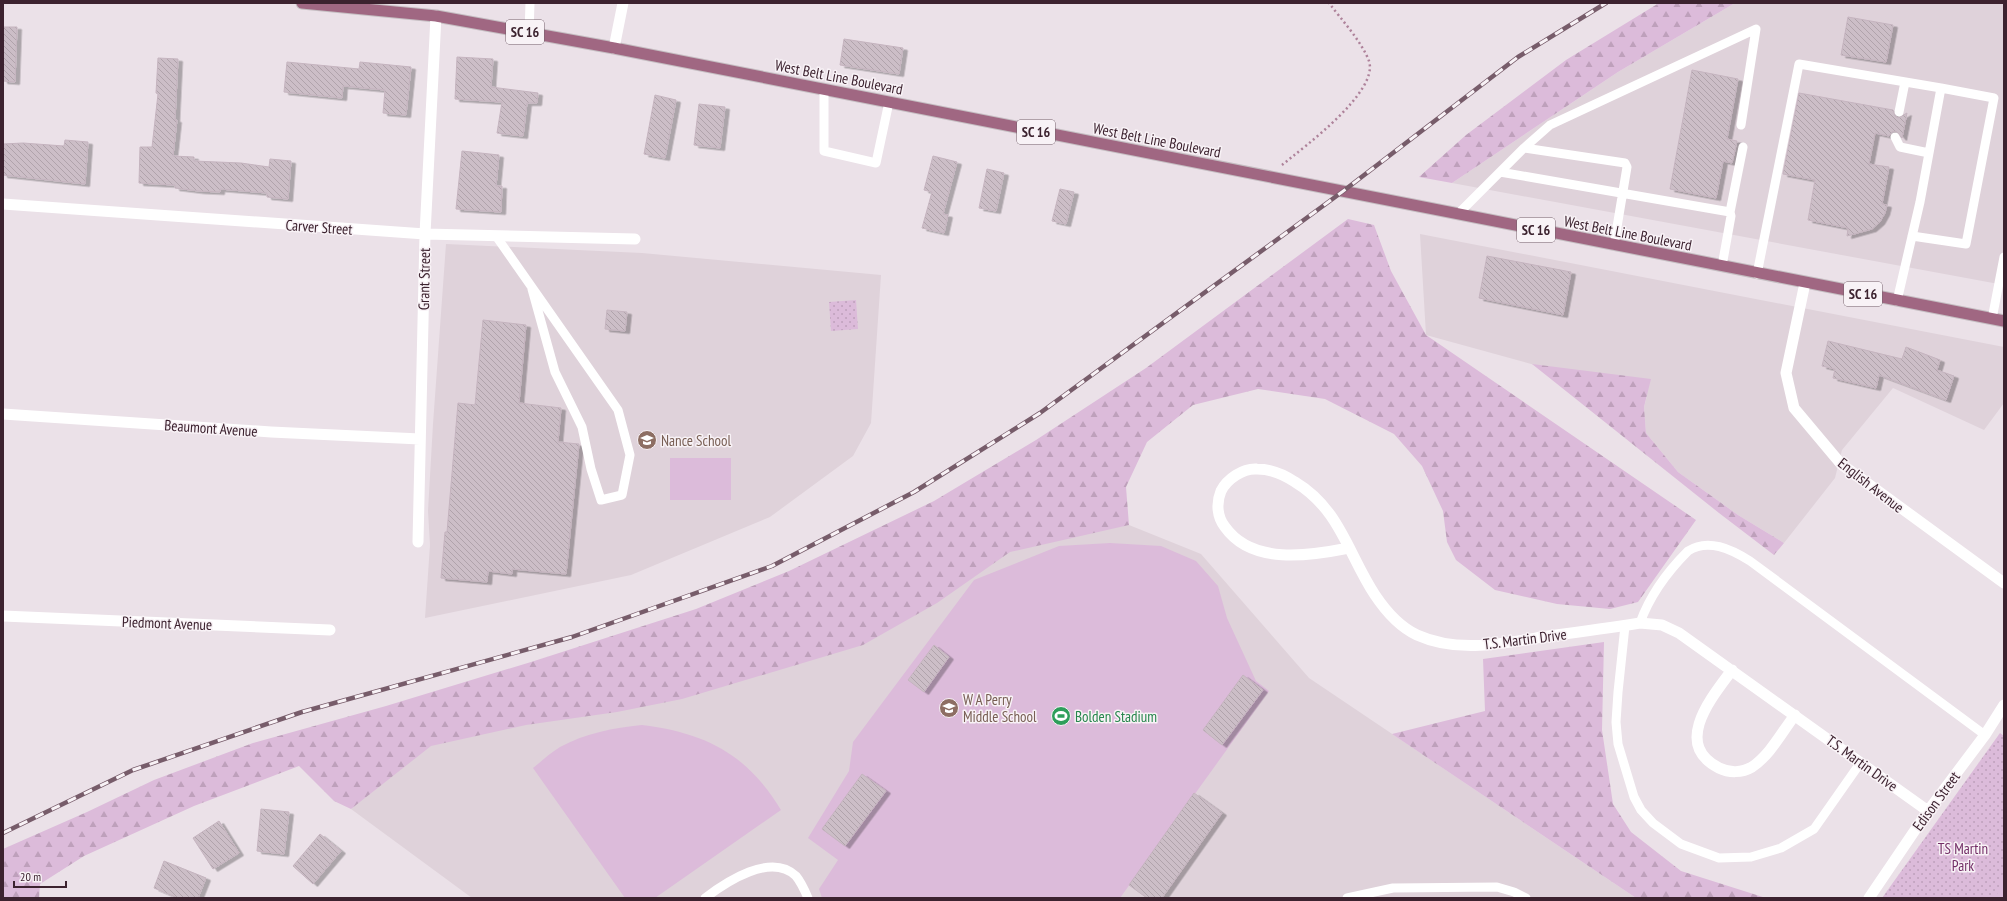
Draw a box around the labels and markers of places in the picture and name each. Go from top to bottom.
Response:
school or university icon: Nance School [636,429,658,451]
place label: Nance School [661,431,731,450]
place label: W A Perry Middle School [963,690,1037,726]
school or university icon: W A Perry Middle School [938,697,960,719]
sports icon: Bolden Stadium [1050,705,1072,727]
place label: Bolden Stadium [1075,707,1157,726]

